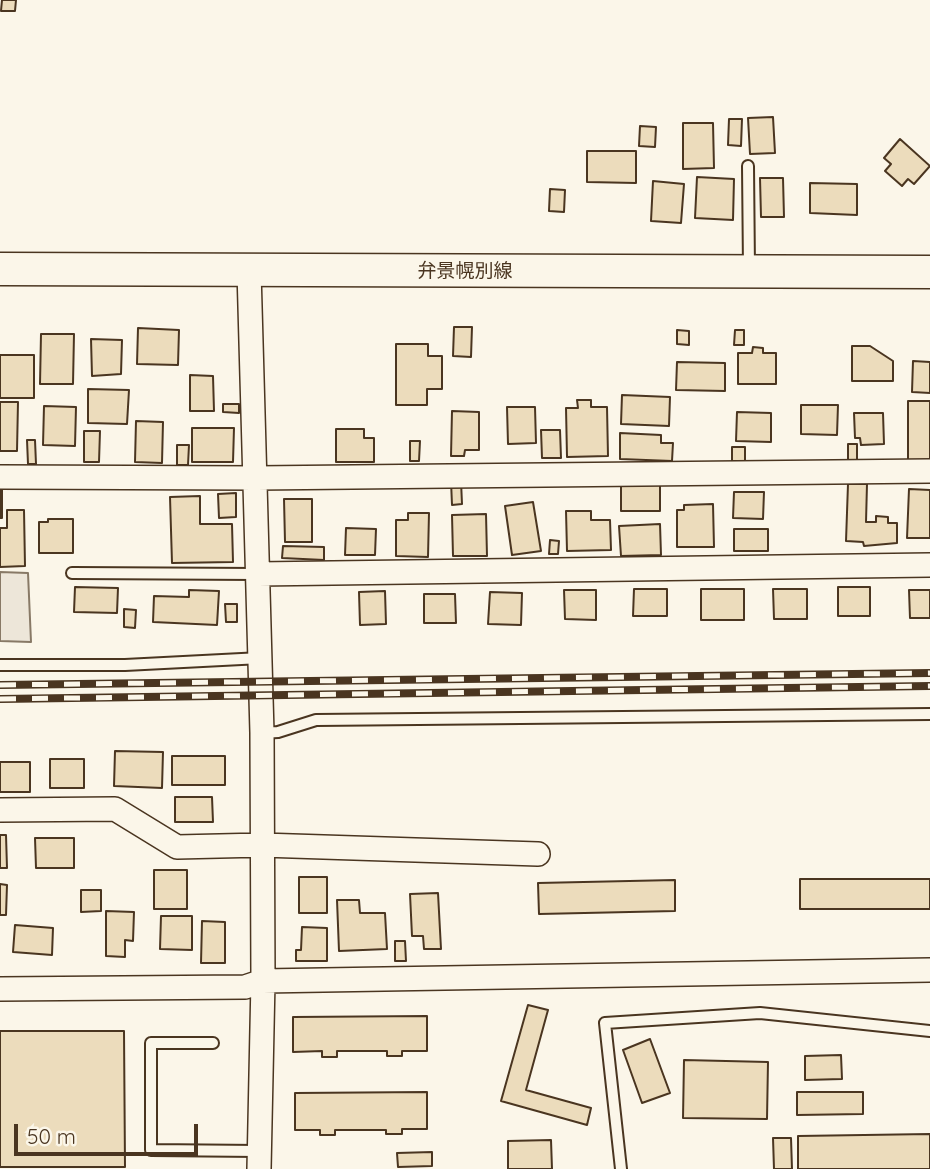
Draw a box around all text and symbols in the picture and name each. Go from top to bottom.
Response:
street label: 弁景幌別線 [418,260,512,282]
scale bar [18,1110,201,1154]
text: 50 m [27,1123,76,1149]

